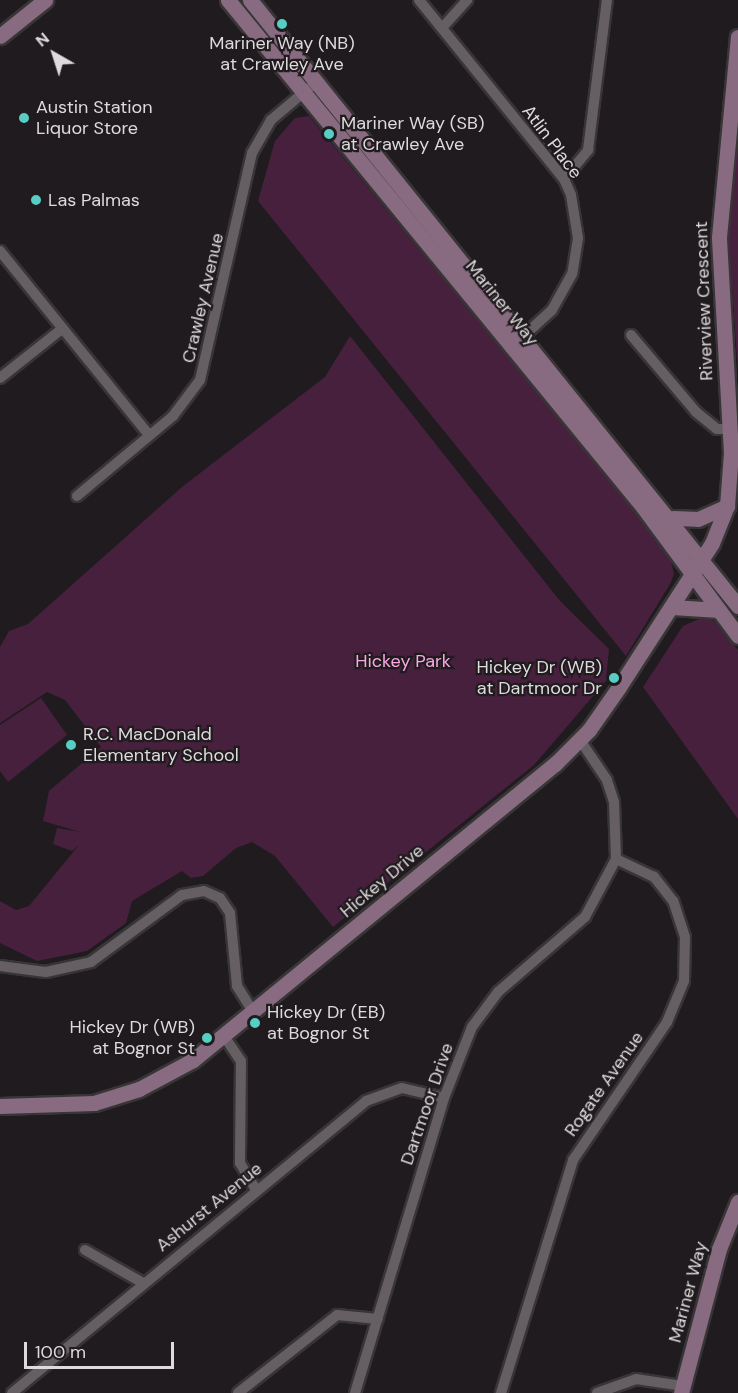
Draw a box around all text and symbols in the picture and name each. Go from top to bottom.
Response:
marker: Mariner Way (NB) at Crawley Ave [275,17,289,31]
north arrow [24,24,84,84]
text: N [31,28,53,51]
place label: Mariner Way (NB) at Crawley Ave [209,33,355,76]
place label: Austin Station Liquor Store [36,97,153,140]
street label: Atlin Place [517,101,587,183]
marker: Austin Station Liquor Store [17,111,31,125]
place label: Mariner Way (SB) at Crawley Ave [341,113,484,156]
marker: Mariner Way (SB) at Crawley Ave [322,127,336,141]
place label: Las Palmas [48,189,140,211]
marker: Las Palmas [29,193,43,207]
street label: Riverview Crescent [690,221,718,381]
street label: Crawley Avenue [178,231,228,365]
street label: Mariner Way [461,256,543,350]
park label: Hickey Park [355,650,451,672]
place label: Hickey Dr (WB) at Dartmoor Dr [477,657,602,700]
marker: Hickey Dr (WB) at Dartmoor Dr [607,671,621,685]
place label: R.C. MacDonald Elementary School [83,724,239,766]
marker: R.C. MacDonald Elementary School [64,738,78,752]
street label: Hickey Drive [336,840,428,922]
place label: Hickey Dr (EB) at Bognor St [267,1002,385,1044]
marker: Hickey Dr (EB) at Bognor St [248,1016,262,1030]
place label: Hickey Dr (WB) at Bognor St [70,1017,195,1060]
street label: Rogate Avenue [560,1027,648,1141]
marker: Hickey Dr (WB) at Bognor St [200,1031,214,1045]
street label: Dartmoor Drive [396,1040,458,1168]
street label: Ashurst Avenue [152,1158,266,1256]
street label: Mariner Way [664,1239,712,1345]
scale bar [27,1330,177,1368]
text: 100 m [35,1340,86,1364]

